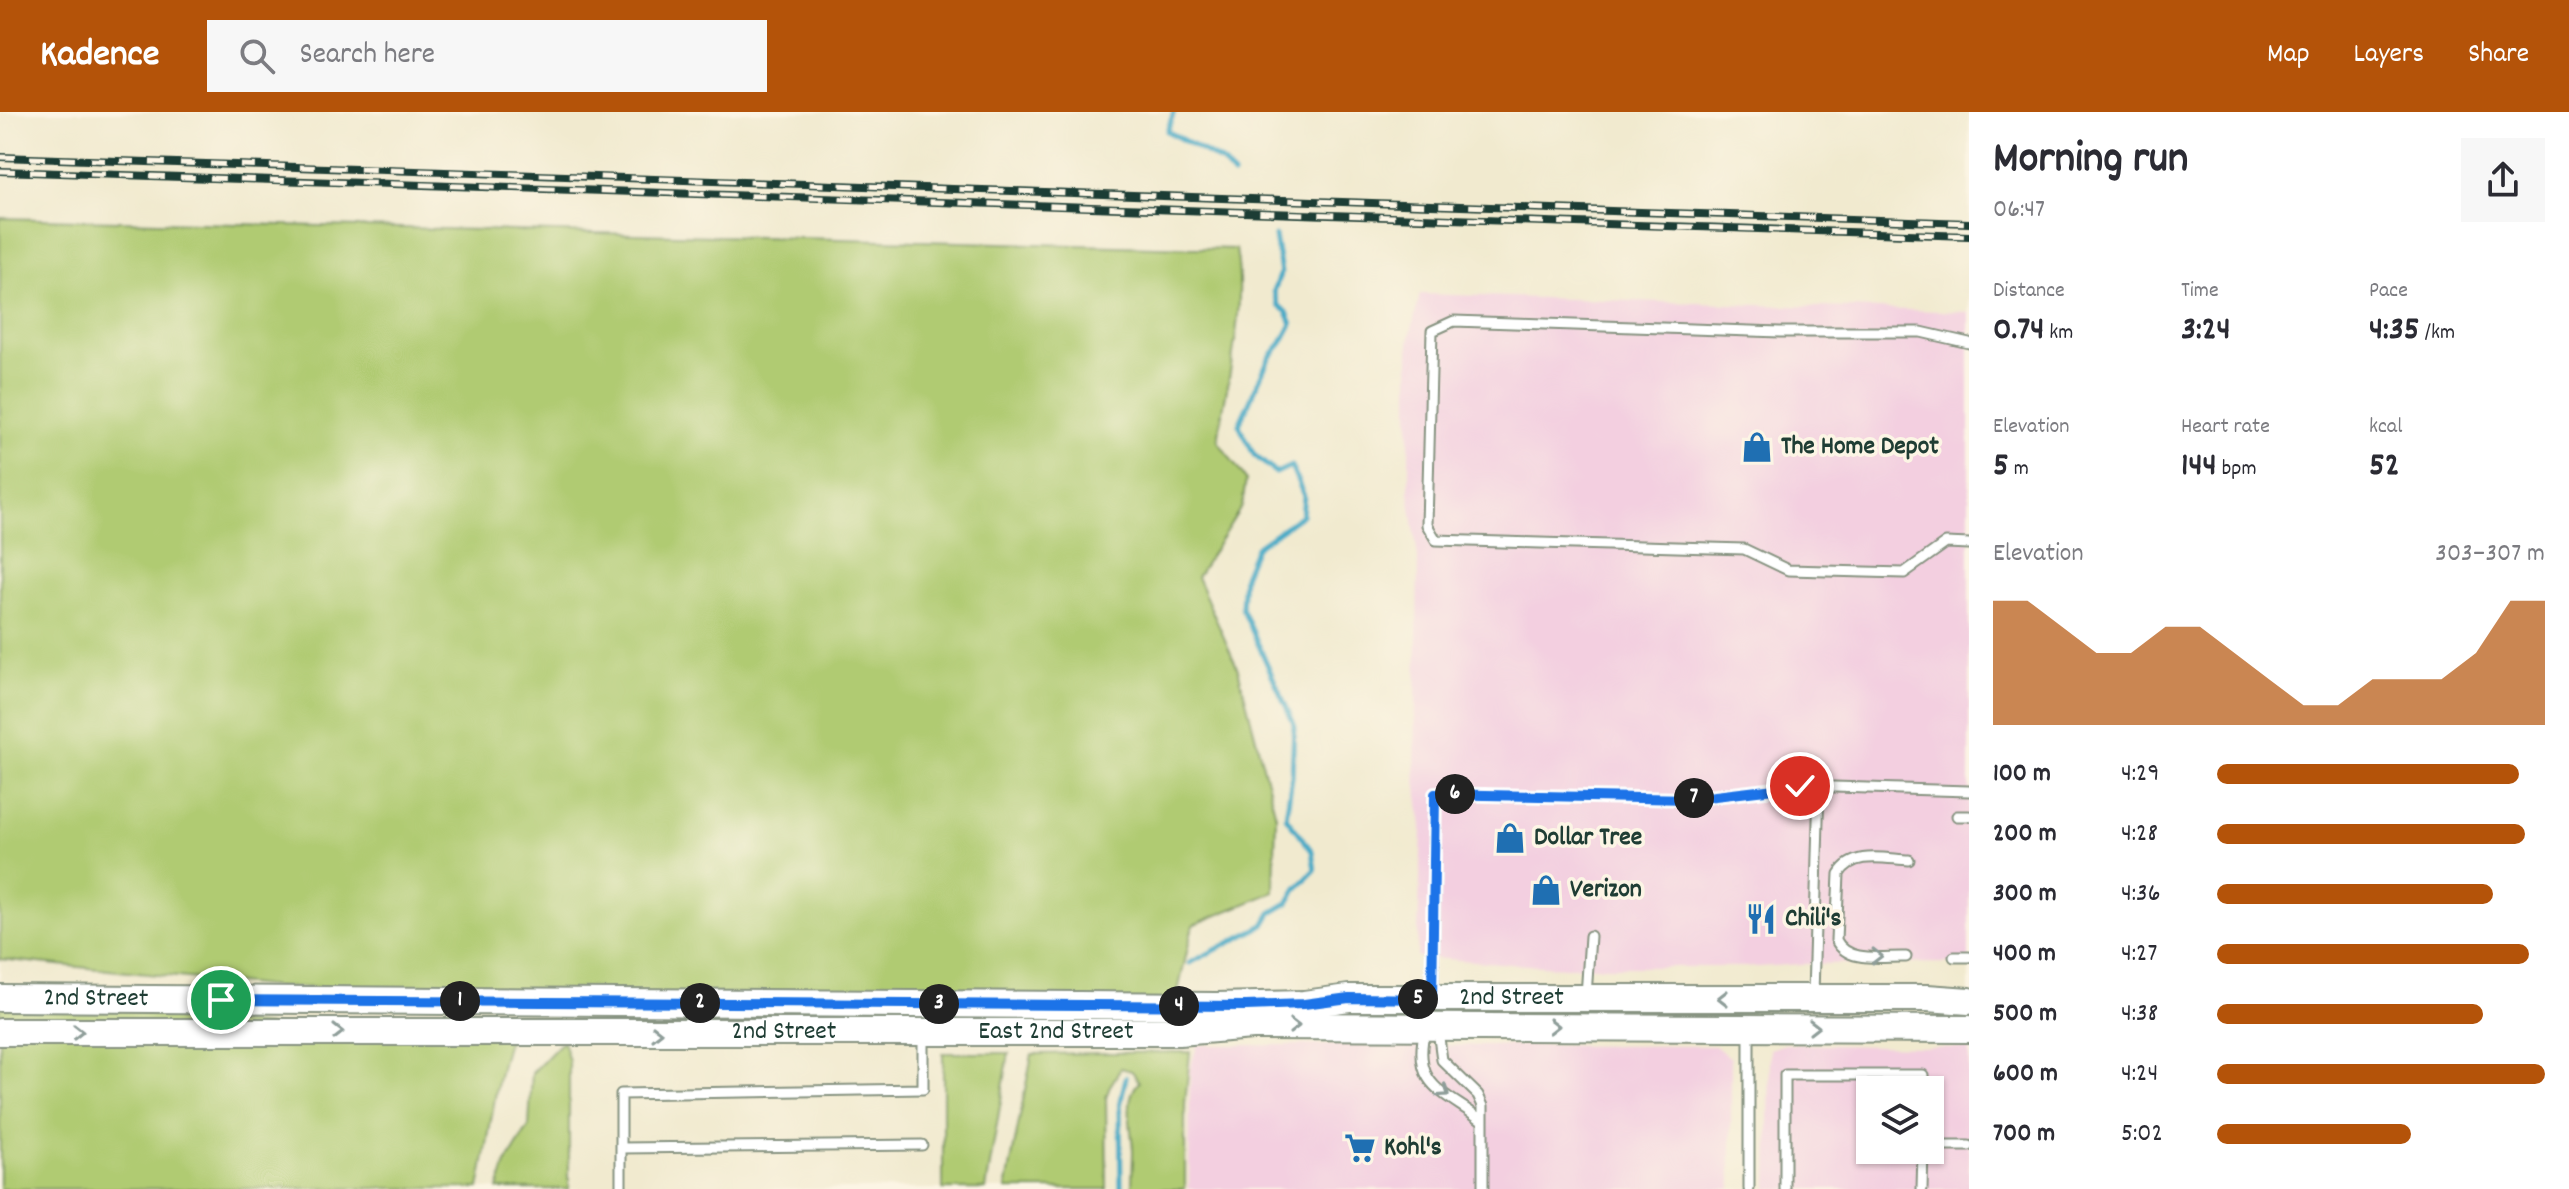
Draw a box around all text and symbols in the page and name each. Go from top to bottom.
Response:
search box [207,20,767,92]
text: Kadence [40,29,159,84]
icon: search [235,34,279,78]
text: Search here [299,35,435,78]
text: Map [2267,36,2310,76]
text: Layers [2354,36,2424,76]
text: Share [2468,36,2529,76]
text: Morning run [1993,130,2188,193]
button: share [2461,138,2545,222]
text: 06:47 [1993,192,2045,229]
text: Distance [1993,276,2065,307]
text: Time [2181,276,2219,307]
text: Pace [2369,276,2408,307]
text: 0.74 [1993,307,2044,356]
text: 3:24 [2181,307,2231,356]
text: 4:35 [2369,307,2420,356]
text: km [2044,318,2074,349]
text: /km [2420,318,2455,349]
text: Elevation [1993,412,2070,443]
text: Heart rate [2181,412,2270,443]
text: kcal [2369,412,2402,443]
place label: The Home Depot [1781,429,1939,466]
shop icon: The Home Depot [1740,430,1774,464]
text: 5 [1993,443,2009,492]
text: 144 [2181,443,2217,492]
text: 52 [2369,443,2400,492]
text: m [2009,454,2029,485]
text: bpm [2217,454,2257,485]
text: Elevation [1993,536,2083,573]
text: 303–307 m [2435,536,2545,573]
pin [1766,752,1834,820]
text: 100 m [1993,756,2051,793]
text: 4:29 [2121,756,2159,793]
icon: check [1778,764,1822,808]
pin: 6 [1435,774,1475,814]
text: 6 [1450,778,1460,809]
pin: 7 [1674,778,1714,818]
text: 7 [1690,782,1698,813]
text: 200 m [1993,816,2057,853]
text: 4:28 [2121,816,2158,853]
place label: Dollar Tree [1534,820,1642,857]
shop icon: Dollar Tree [1493,821,1527,855]
place label: Verizon [1570,872,1642,909]
shop icon: Verizon [1529,873,1563,907]
text: 300 m [1993,876,2057,913]
text: 4:36 [2121,876,2160,913]
place label: Chili's [1785,901,1842,938]
restaurant icon: Chili's [1744,902,1778,936]
text: 400 m [1993,936,2056,973]
text: 4:27 [2121,936,2157,973]
one-way arrow [1871,947,1884,965]
pin [187,966,255,1034]
icon: arrive [199,978,243,1022]
pin: 5 [1398,979,1438,1019]
street label: 2nd Street [43,980,149,1017]
street label: 2nd Street [1459,980,1564,1017]
pin: 1 [440,981,480,1021]
pin: 2 [680,983,720,1023]
text: 5 [1413,983,1423,1014]
pin: 3 [919,984,959,1024]
text: 1 [458,985,462,1016]
pin: 4 [1159,986,1199,1026]
text: 2 [695,987,705,1018]
text: 3 [934,988,944,1019]
text: 4 [1174,990,1184,1021]
one-way arrow [1716,990,1729,1007]
text: 500 m [1993,996,2057,1033]
text: 4:38 [2121,996,2158,1033]
street label: 2nd Street [732,1014,837,1051]
street label: East 2nd Street [978,1014,1134,1051]
one-way arrow [1288,1017,1301,1035]
one-way arrow [1548,1017,1561,1035]
one-way arrow [1808,1018,1821,1036]
one-way arrow [72,1023,85,1041]
one-way arrow [332,1023,345,1041]
one-way arrow [651,1024,664,1042]
text: 600 m [1993,1056,2058,1093]
text: 4:24 [2121,1056,2158,1093]
map controls [1856,1076,1944,1164]
button: layers [1856,1076,1944,1164]
one-way arrow [1435,1083,1449,1098]
text: 700 m [1993,1116,2055,1153]
text: 5:02 [2121,1116,2163,1153]
place label: Kohl's [1384,1130,1442,1167]
supermarket icon: Kohl's [1343,1131,1377,1165]

